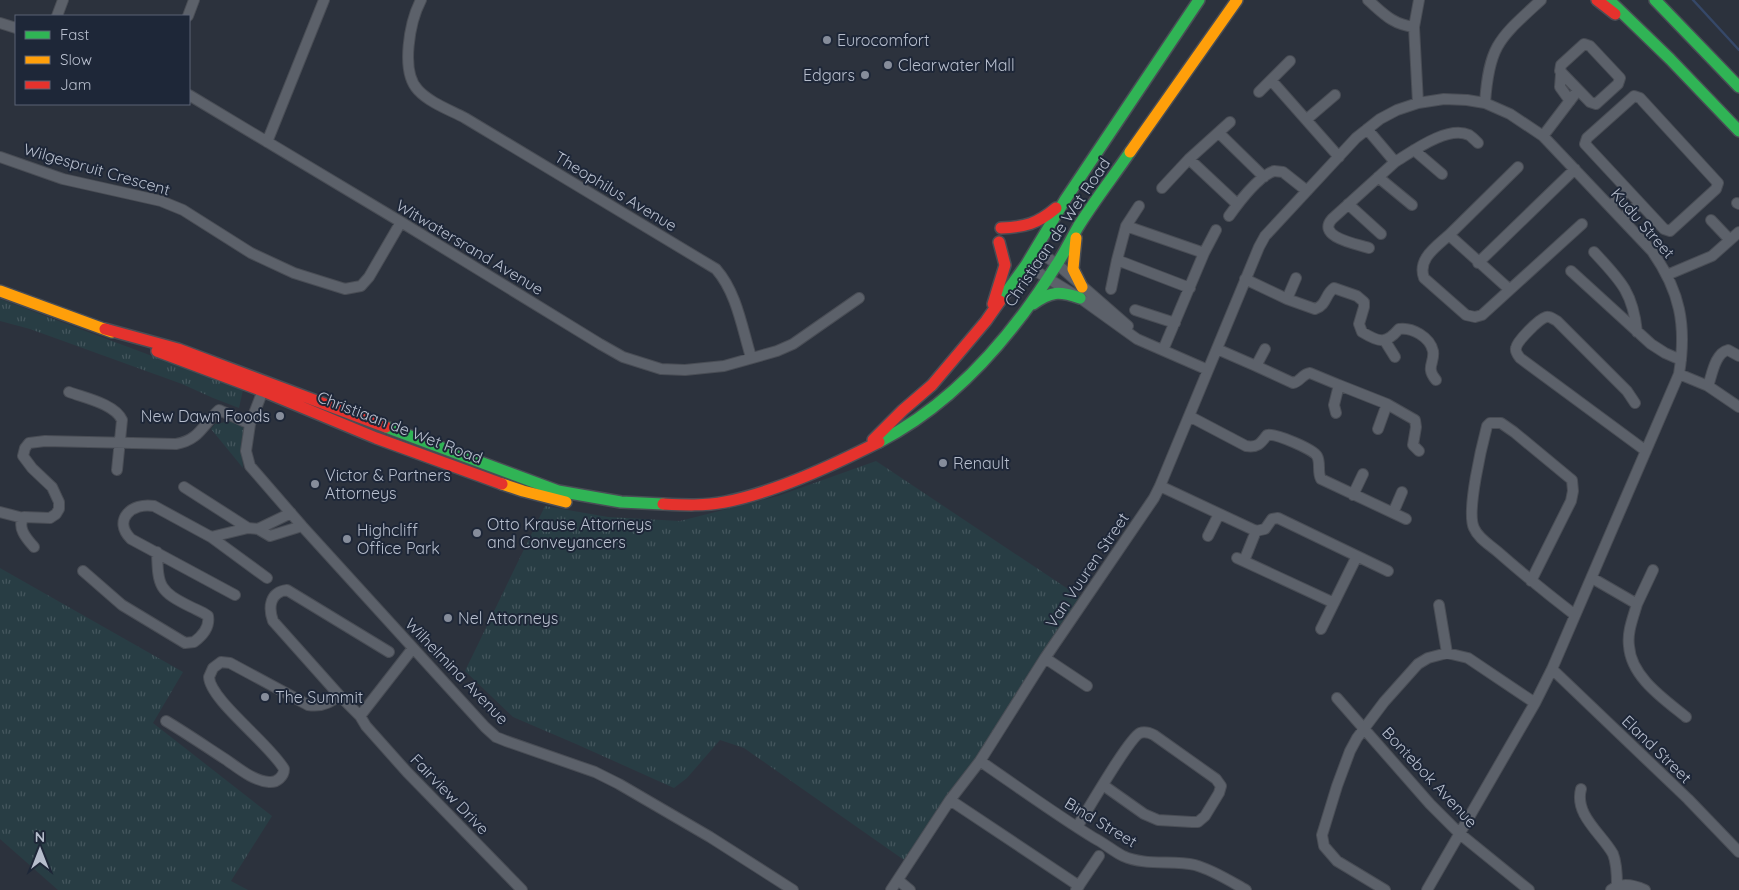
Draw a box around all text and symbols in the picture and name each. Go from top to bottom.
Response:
legend [15,15,190,105]
text: Fast [60,25,89,44]
place label: Eurocomfort [837,30,929,50]
marker: Eurocomfort [821,34,833,46]
text: Slow [60,50,92,69]
place label: Clearwater Mall [898,55,1015,75]
marker: Clearwater Mall [882,59,894,71]
place label: Edgars [803,65,855,85]
marker: Edgars [859,69,871,81]
text: Jam [60,75,91,94]
street label: Wilgespruit Crescent [21,138,173,200]
street label: Theophilus Avenue [551,147,681,235]
street label: Christiaan de Wet Road [1000,154,1114,310]
street label: Kudu Street [1607,184,1679,262]
street label: Witwatersrand Avenue [393,195,547,299]
street label: Christiaan de Wet Road [314,386,486,468]
place label: New Dawn Foods [141,406,270,426]
marker: New Dawn Foods [274,410,286,422]
place label: Renault [953,453,1010,473]
marker: Renault [937,457,949,469]
place label: Victor & Partners Attorneys [325,465,451,503]
marker: Victor & Partners Attorneys [309,478,321,490]
street label: Van Vuuren Street [1041,509,1133,631]
place label: Otto Krause Attorneys and Conveyancers [487,514,652,552]
place label: Highcliff Office Park [357,520,440,558]
marker: Otto Krause Attorneys and Conveyancers [471,527,483,539]
marker: Highcliff Office Park [341,533,353,545]
place label: Nel Attorneys [458,608,558,628]
marker: Nel Attorneys [442,612,454,624]
street label: Wilhelmina Avenue [401,614,513,728]
place label: The Summit [275,687,363,707]
marker: The Summit [259,691,271,703]
street label: Eland Street [1618,711,1696,787]
street label: Bontebok Avenue [1378,722,1482,832]
street label: Fairview Drive [406,749,494,839]
street label: Bind Street [1061,793,1141,851]
north arrow [15,825,65,875]
text: N [35,828,45,846]

